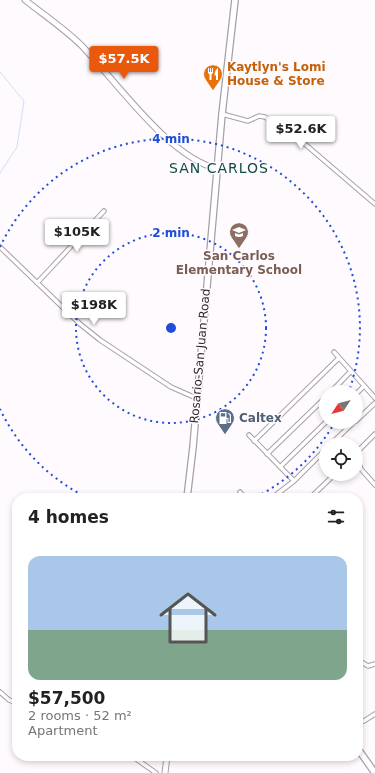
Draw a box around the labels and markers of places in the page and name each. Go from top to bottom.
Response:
pin: $57.5K [91,46,157,80]
place label: Kaytlyn's Lomi House & Store [227,60,326,88]
restaurant icon: Kaytlyn's Lomi House & Store [202,63,224,91]
pin: $52.6K [268,116,334,150]
pin: $105K [49,219,105,253]
school or university icon: San Carlos Elementary School [228,221,250,249]
place label: San Carlos Elementary School [176,249,302,277]
pin: $198K [66,292,122,326]
centre of rings [164,321,178,335]
fuel station icon: Caltex [214,407,236,435]
place label: Caltex [239,411,282,425]

